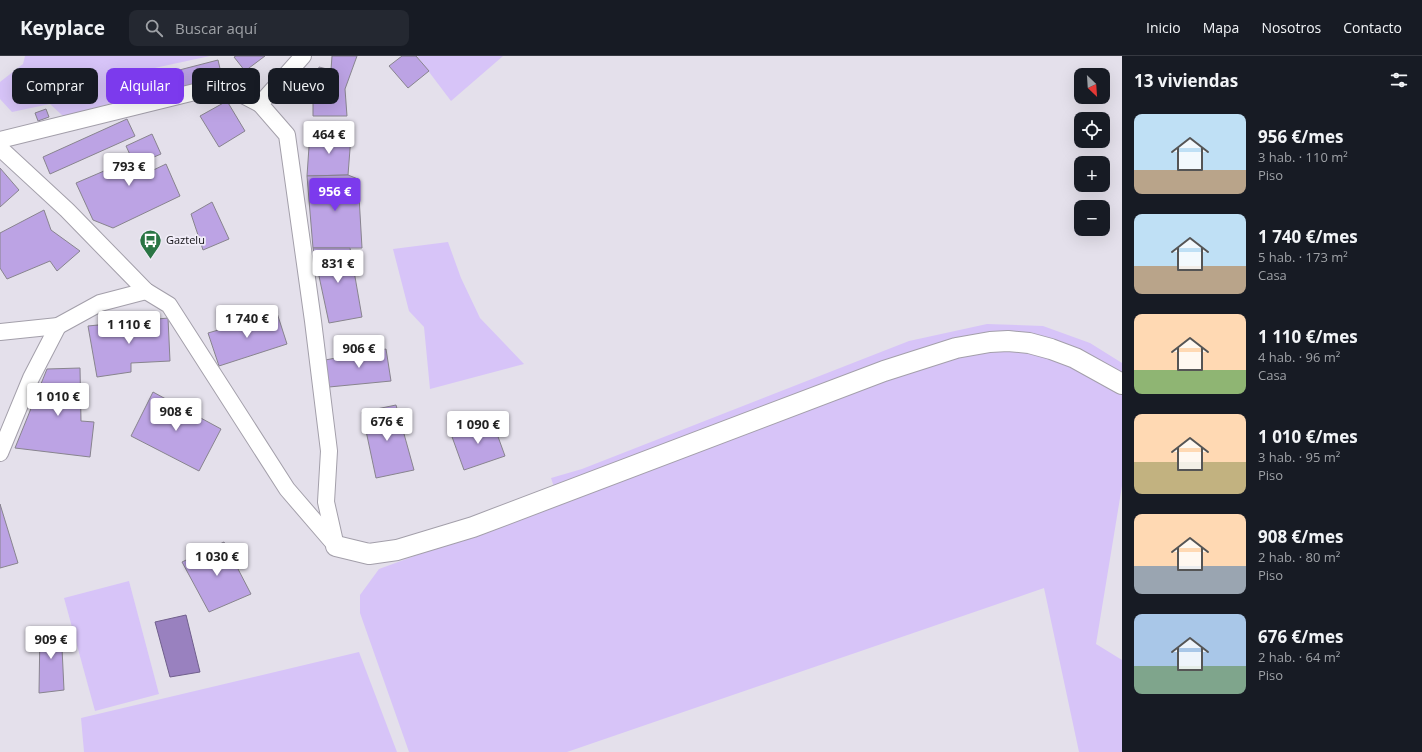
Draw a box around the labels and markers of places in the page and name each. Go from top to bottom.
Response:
pin: 464 € [301,121,357,155]
pin: 793 € [101,153,157,187]
pin: 956 € [307,178,363,212]
bus stop icon: Gaztelu [137,227,163,260]
place label: Gaztelu [166,232,205,247]
pin: 831 € [310,250,366,284]
pin: 1 740 € [210,305,284,339]
pin: 1 110 € [92,311,166,345]
pin: 906 € [331,335,387,369]
pin: 1 010 € [21,383,95,417]
pin: 908 € [148,398,204,432]
pin: 676 € [359,408,415,442]
pin: 1 090 € [441,411,515,445]
pin: 1 030 € [180,543,254,577]
pin: 909 € [23,626,79,660]

